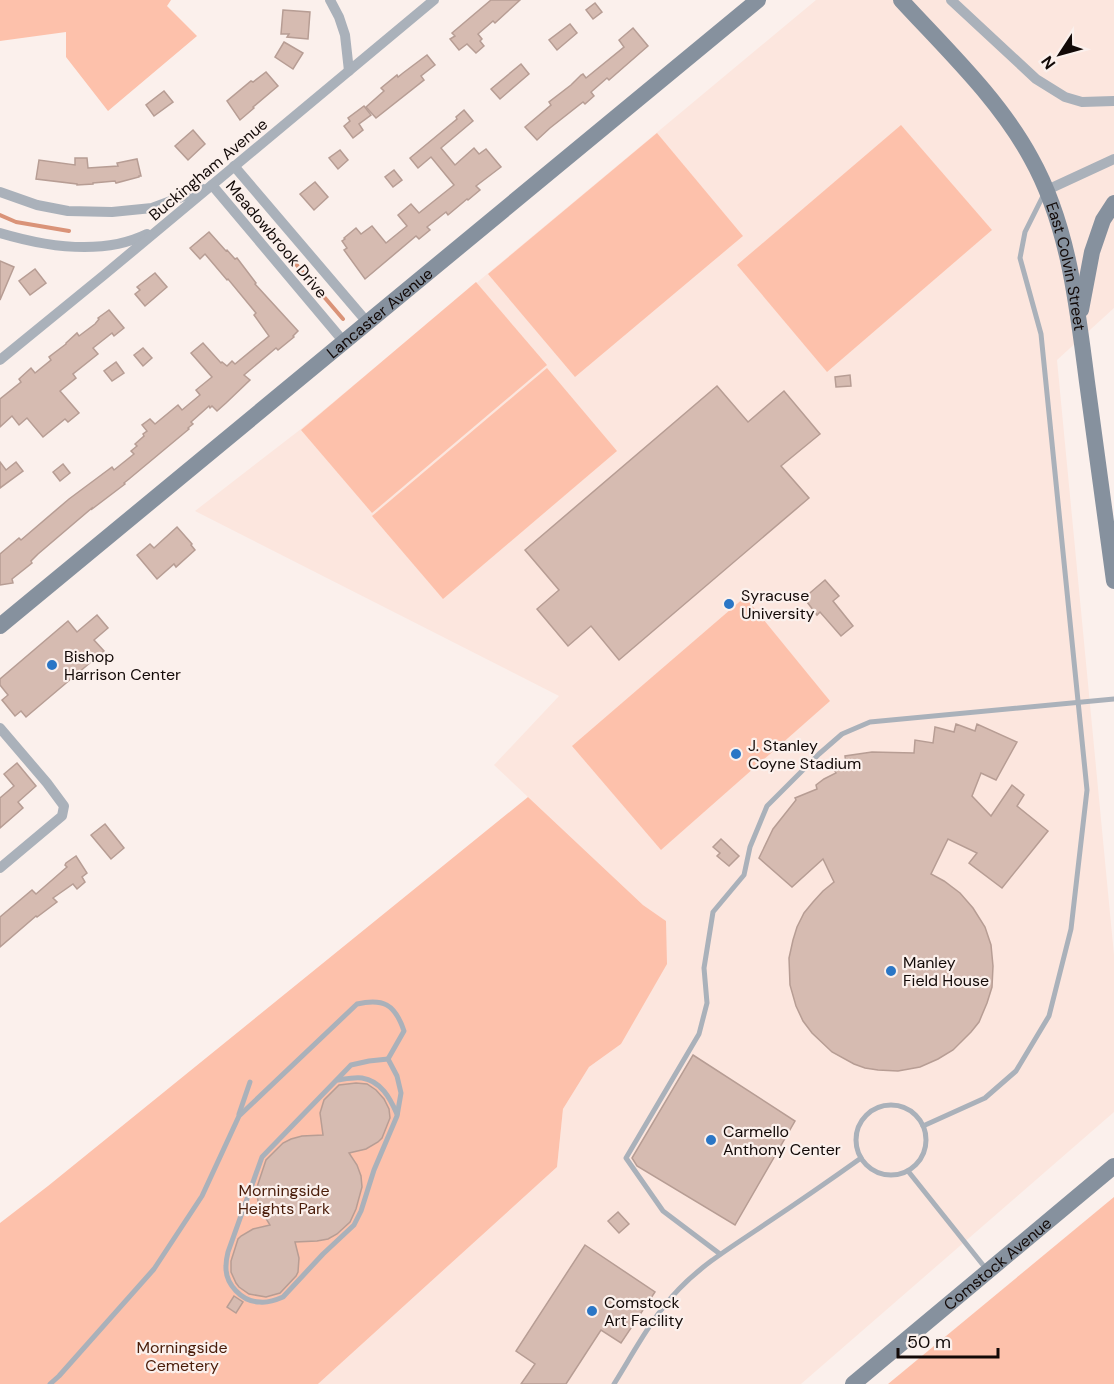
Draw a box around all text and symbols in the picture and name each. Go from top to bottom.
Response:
north arrow [1030,24,1090,84]
text: N [1036,52,1060,73]
street label: Buckingham Avenue [145,114,272,225]
street label: Meadowbrook Drive [221,176,332,303]
street label: East Colvin Street [1041,199,1090,332]
street label: Lancaster Avenue [322,263,437,363]
place label: Syracuse University [741,585,815,624]
marker: Syracuse University [722,597,736,611]
place label: Bishop Harrison Center [64,646,181,685]
marker: Bishop Harrison Center [45,658,59,672]
place label: J. Stanley Coyne Stadium [748,735,861,774]
marker: J. Stanley Coyne Stadium [729,747,743,761]
place label: Manley Field House [903,952,989,991]
marker: Manley Field House [884,964,898,978]
place label: Carmello Anthony Center [723,1121,841,1160]
marker: Carmello Anthony Center [704,1133,718,1147]
park label: Morningside Heights Park [238,1180,330,1219]
street label: Comstock Avenue [939,1213,1056,1315]
place label: Comstock Art Facility [604,1292,683,1331]
marker: Comstock Art Facility [585,1304,599,1318]
scale bar [898,1321,998,1359]
text: 50 m [907,1330,951,1354]
park label: Morningside Cemetery [137,1337,228,1376]

